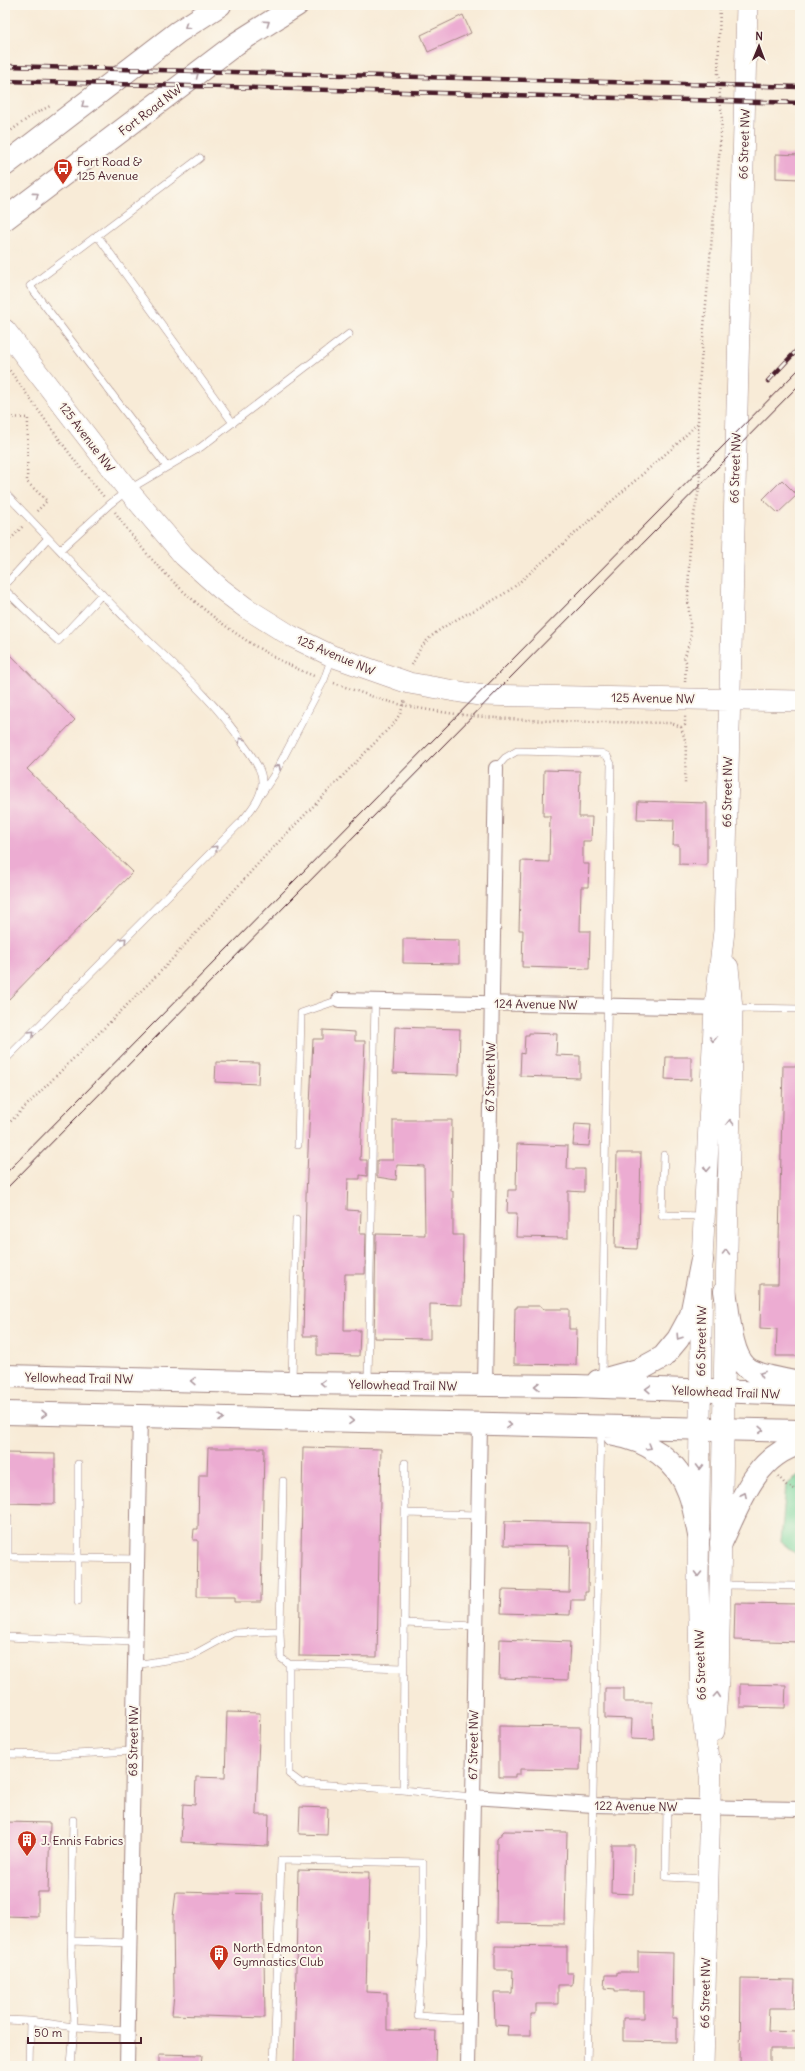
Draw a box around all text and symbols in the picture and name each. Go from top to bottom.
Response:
one-way arrow [184,21,191,29]
one-way arrow [263,21,270,28]
north arrow [739,26,779,66]
text: N [755,29,763,43]
one-way arrow [191,73,198,80]
street label: Fort Road NW [116,81,185,139]
one-way arrow [81,100,88,107]
street label: 66 Street NW [735,108,753,180]
place label: Fort Road & 125 Avenue [77,154,142,183]
bus stop icon: Fort Road & 125 Avenue [52,157,74,185]
one-way arrow [32,193,39,200]
street label: 125 Avenue NW [56,399,118,475]
street label: 66 Street NW [726,432,744,504]
street label: 125 Avenue NW [295,632,377,678]
street label: 125 Avenue NW [611,690,695,706]
one-way arrow [238,737,246,744]
street label: 66 Street NW [719,756,735,828]
one-way arrow [273,764,281,771]
one-way arrow [210,845,218,853]
one-way arrow [119,937,127,945]
street label: 124 Avenue NW [494,996,578,1012]
one-way arrow [27,1030,35,1038]
one-way arrow [709,1036,718,1042]
street label: 67 Street NW [482,1042,498,1112]
one-way arrow [725,1119,734,1125]
one-way arrow [703,1166,711,1172]
one-way arrow [722,1249,731,1255]
street label: 66 Street NW [693,1305,709,1377]
one-way arrow [676,1332,683,1339]
street label: Yellowhead Trail NW [25,1370,133,1386]
one-way arrow [759,1370,766,1378]
one-way arrow [190,1376,196,1385]
street label: Yellowhead Trail NW [349,1377,457,1393]
one-way arrow [320,1379,326,1388]
one-way arrow [534,1382,540,1390]
street label: Yellowhead Trail NW [672,1383,781,1401]
one-way arrow [645,1385,651,1394]
one-way arrow [41,1410,47,1418]
one-way arrow [218,1414,224,1422]
one-way arrow [348,1417,354,1425]
one-way arrow [506,1421,512,1429]
one-way arrow [758,1426,764,1434]
one-way arrow [645,1443,652,1450]
one-way arrow [696,1464,704,1470]
one-way arrow [739,1492,747,1499]
one-way arrow [694,1571,702,1577]
street label: 66 Street NW [691,1629,709,1701]
one-way arrow [712,1692,721,1698]
street label: 68 Street NW [125,1705,141,1777]
street label: 67 Street NW [465,1710,481,1780]
street label: 122 Avenue NW [594,1798,678,1814]
building icon: J. Ennis Fabrics [16,1829,38,1857]
place label: J. Ennis Fabrics [41,1833,123,1848]
place label: North Edmonton Gymnastics Club [233,1940,324,1969]
building icon: North Edmonton Gymnastics Club [208,1943,230,1971]
street label: 66 Street NW [697,1957,713,2029]
scale bar [28,2019,141,2045]
text: 50 m [34,2025,63,2040]

